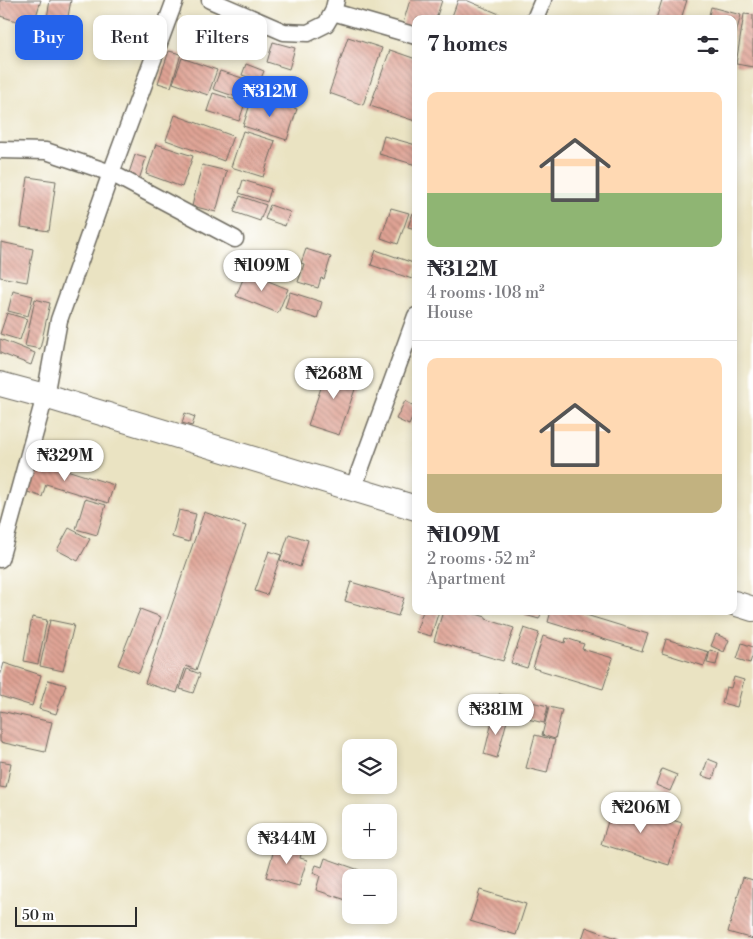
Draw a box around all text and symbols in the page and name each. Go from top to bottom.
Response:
chip: Buy [15,15,83,60]
chip: Rent [93,15,167,60]
chip: Filters [177,15,267,60]
icon: filters [694,31,722,59]
text: 7 homes [427,32,508,58]
pin: ₦312M [235,76,305,118]
text: ₦312M [243,82,297,102]
icon: home [530,125,620,215]
pin: ₦109M [227,250,297,292]
text: ₦109M [234,256,290,276]
text: ₦312M [427,257,498,283]
text: 4 rooms · 108 m² [427,283,545,303]
text: House [427,303,473,323]
pin: ₦268M [299,358,369,400]
text: ₦268M [306,364,363,384]
icon: home [530,390,620,480]
pin: ₦329M [30,440,100,482]
text: ₦329M [37,446,93,466]
text: ₦109M [427,523,500,549]
text: 2 rooms · 52 m² [427,549,535,569]
text: Apartment [427,569,506,589]
pin: ₦381M [461,694,531,736]
text: ₦381M [469,700,523,720]
map controls [342,739,397,924]
button: layers [342,739,397,794]
pin: ₦206M [606,792,676,834]
text: ₦206M [612,798,670,818]
button: + [342,804,397,859]
pin: ₦344M [252,822,322,865]
text: ₦344M [258,829,316,849]
button: − [342,869,397,924]
scale bar [15,904,138,927]
text: 50 m [22,907,54,925]

